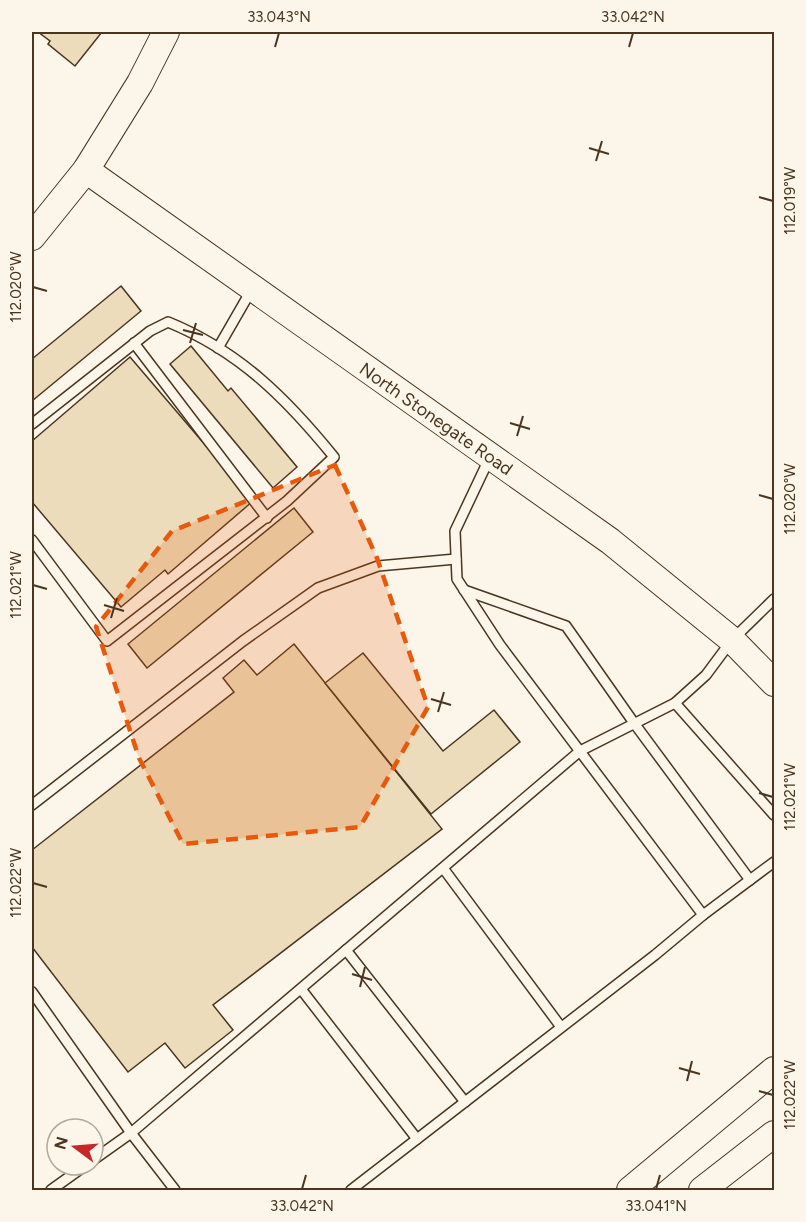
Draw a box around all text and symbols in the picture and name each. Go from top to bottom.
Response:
text: 33.043°N [247,8,311,26]
text: 33.042°N [601,8,665,26]
text: 112.019°W [781,166,799,235]
text: 112.020°W [7,251,25,323]
street label: North Stonegate Road [355,358,517,480]
text: 112.020°W [781,463,799,535]
text: 112.021°W [7,550,25,619]
text: 112.021°W [781,762,799,831]
text: 112.022°W [7,847,25,918]
text: 112.022°W [781,1059,799,1130]
north arrow [45,1117,105,1177]
text: N [50,1134,72,1152]
text: 33.042°N [270,1197,334,1215]
text: 33.041°N [625,1197,687,1215]

